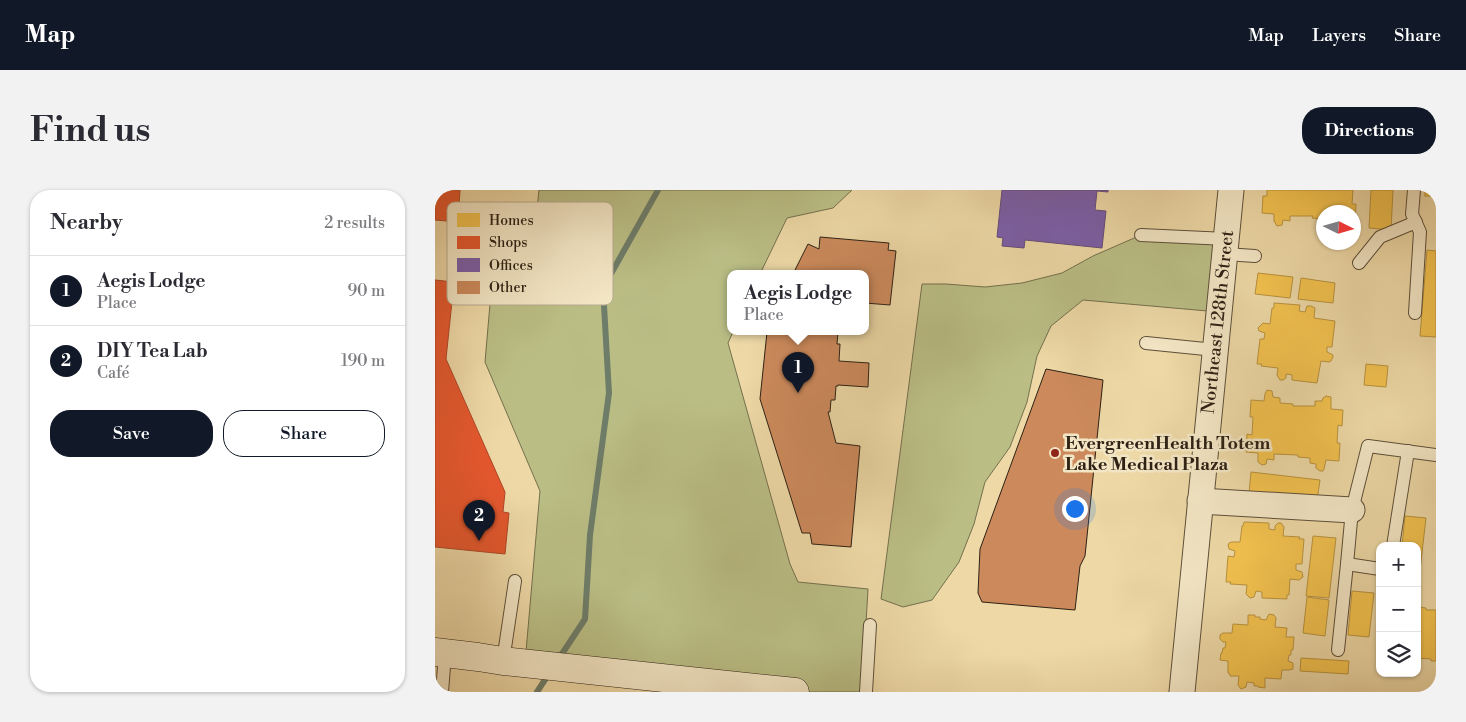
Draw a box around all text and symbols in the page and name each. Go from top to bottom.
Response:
text: Map [25,20,75,50]
text: Map [1249,24,1284,47]
text: Layers [1312,24,1366,47]
text: Share [1394,24,1441,47]
button: Directions [1302,107,1436,154]
text: Find us [30,109,150,152]
legend [447,202,613,305]
north arrow [1316,205,1361,250]
text: Nearby [50,210,123,236]
text: Homes [489,212,534,230]
text: 2 results [324,213,385,233]
street label: Northeast 128th Street [1197,228,1239,415]
text: Shops [489,234,527,252]
text: Offices [489,257,533,275]
text: Aegis Lodge [97,269,206,293]
popup [727,270,869,335]
text: Other [489,279,527,297]
text: 1 [62,281,70,301]
text: 90 m [347,281,385,301]
text: Aegis Lodge [744,281,852,305]
text: Place [97,293,137,313]
text: Place [744,305,784,325]
text: DIY Tea Lab [97,339,208,363]
text: 2 [61,351,71,371]
text: 190 m [341,351,385,371]
pin: 1 [782,352,814,393]
text: Café [97,363,130,383]
button: Save [50,410,213,457]
button: Share [223,410,385,457]
place label: EvergreenHealth Totem Lake Medical Plaza [1065,432,1271,476]
marker: EvergreenHealth Totem Lake Medical Plaza [1049,447,1061,459]
your location [1062,496,1088,522]
pin: 2 [463,500,495,541]
map controls [1376,542,1421,677]
button: + [1376,542,1421,587]
button: − [1376,587,1421,632]
button: layers [1376,632,1421,677]

